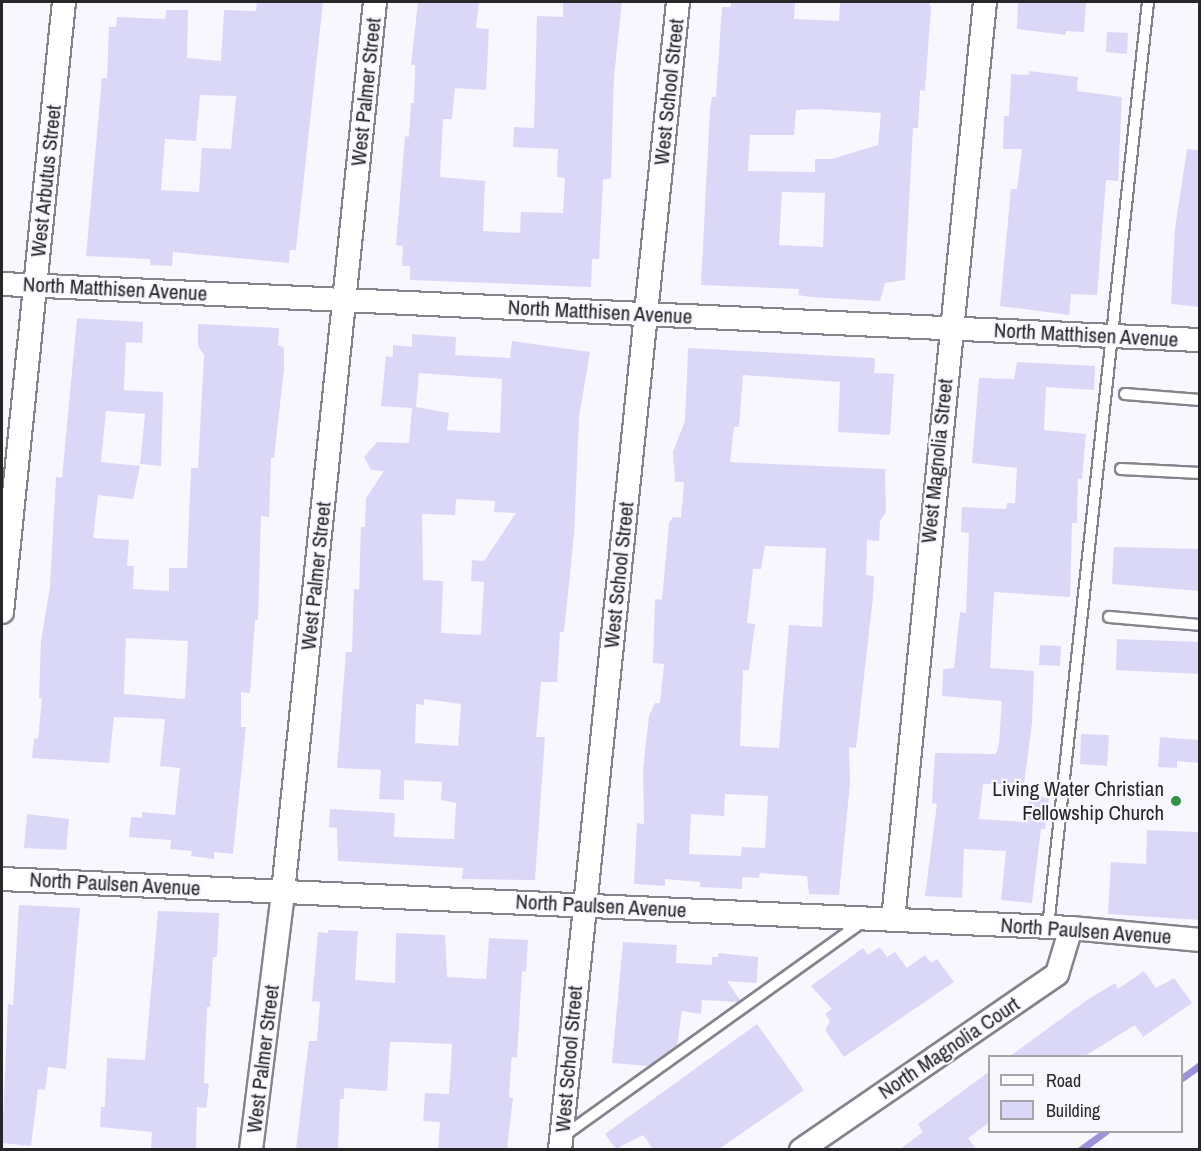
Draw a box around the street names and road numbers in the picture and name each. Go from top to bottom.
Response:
street label: West Palmer Street [346,17,386,167]
street label: West School Street [649,18,689,166]
street label: West Arbutus Street [25,103,67,259]
street label: North Matthisen Avenue [22,272,208,306]
street label: North Matthisen Avenue [507,295,693,329]
street label: North Matthisen Avenue [993,318,1179,352]
street label: West Magnolia Street [916,377,958,545]
street label: West Palmer Street [296,501,336,651]
street label: West School Street [599,501,639,649]
street label: North Paulsen Avenue [28,867,202,901]
street label: North Paulsen Avenue [514,889,688,923]
street label: North Paulsen Avenue [999,912,1173,950]
street label: West Palmer Street [241,984,285,1134]
street label: West School Street [550,985,588,1133]
street label: North Magnolia Court [874,992,1024,1104]

